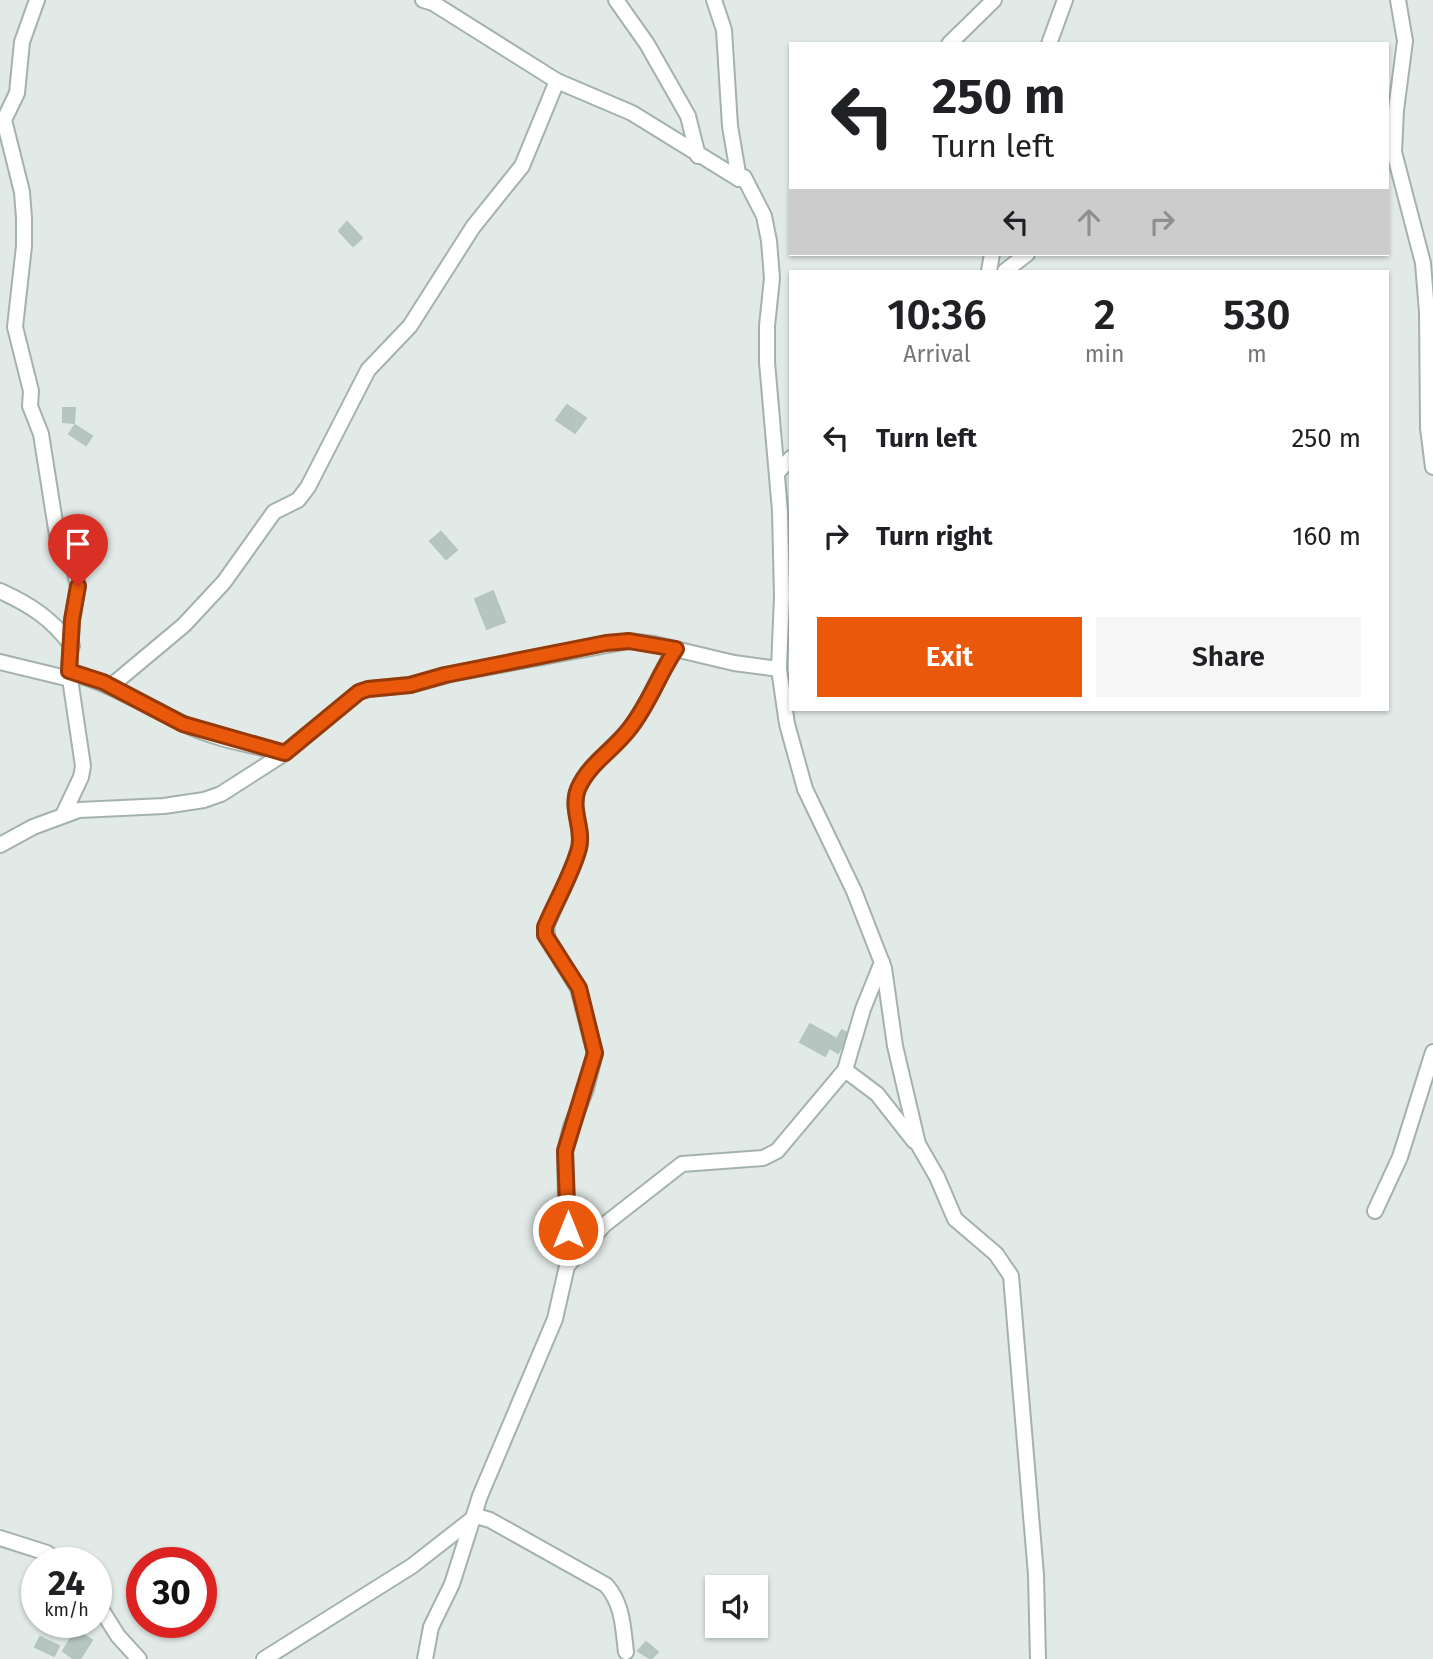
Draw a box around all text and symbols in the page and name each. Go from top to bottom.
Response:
text: 250 m [932,67,1065,126]
icon: left [817,70,908,161]
text: Turn left [932,127,1054,165]
icon: left [997,203,1035,241]
icon: ahead [1070,203,1108,241]
icon: right [1143,203,1181,241]
text: 10:36 [887,290,986,340]
text: 2 [1094,290,1115,340]
text: 530 [1223,290,1291,340]
text: Arrival [903,340,971,368]
text: min [1085,340,1125,368]
text: m [1247,340,1267,368]
icon: left [817,419,855,457]
text: Turn left [876,423,977,454]
text: 250 m [1291,423,1361,454]
pin [48,514,108,586]
icon: right [817,517,855,555]
text: Turn right [876,521,993,552]
text: 160 m [1292,521,1361,552]
icon: arrive [59,525,97,563]
button: Exit [817,617,1082,697]
button: Share [1096,617,1361,697]
position arrow [531,1193,605,1267]
speed limit sign: 30 [126,1547,217,1638]
text: 24 [48,1562,85,1604]
map controls [705,1575,768,1638]
button: sound [705,1575,768,1638]
text: km/h [44,1599,89,1621]

